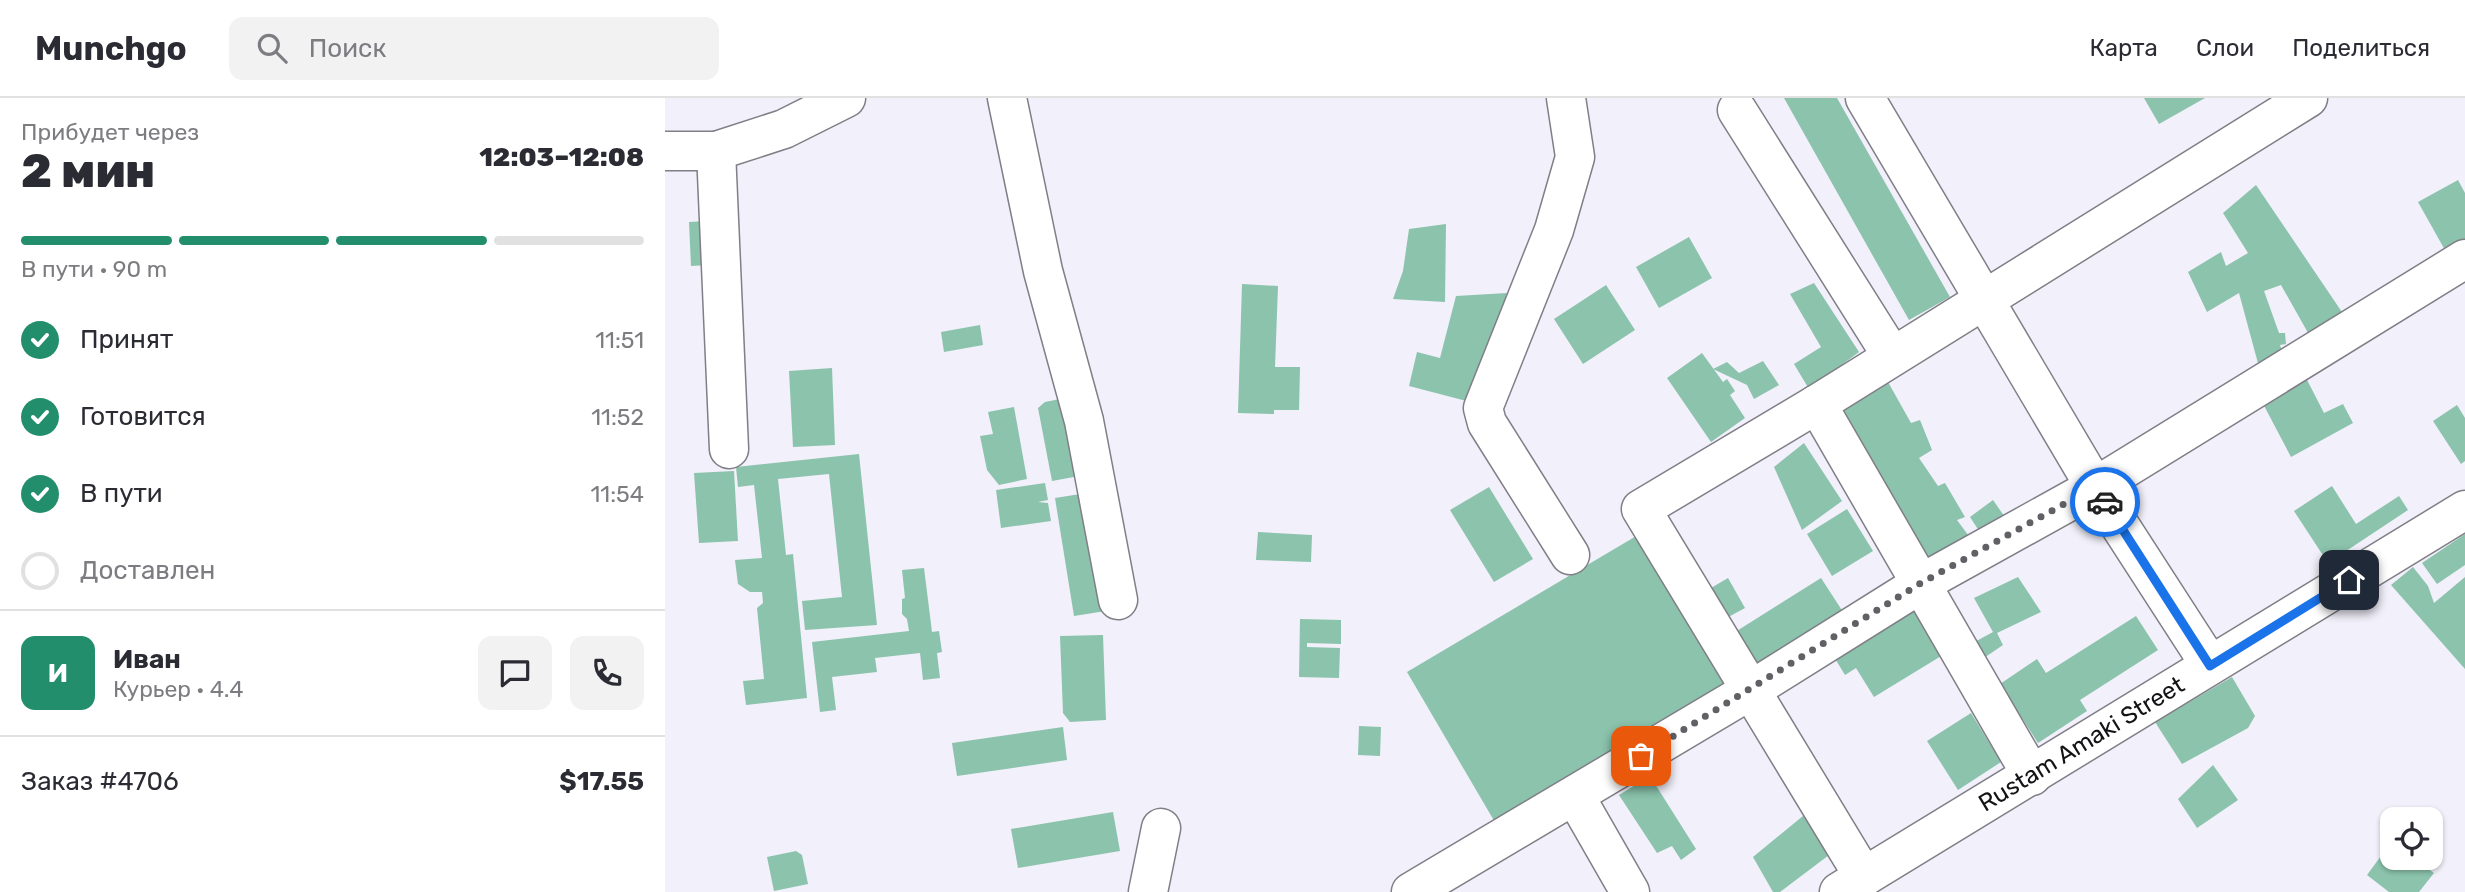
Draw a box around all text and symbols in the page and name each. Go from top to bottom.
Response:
search box [229,17,719,80]
text: Munchgo [35,29,187,68]
icon: search [253,29,291,67]
text: Поиск [309,33,386,64]
text: Карта [2089,34,2158,62]
text: Слои [2196,34,2254,62]
text: Поделиться [2292,34,2430,62]
text: Прибудет через [21,118,199,146]
text: 12:03–12:08 [479,142,644,173]
text: 2 мин [21,144,155,199]
text: В пути · 90 m [21,255,167,283]
icon: check [21,321,59,359]
text: Принят [80,324,173,355]
text: 11:51 [595,326,644,354]
icon: check [21,398,59,436]
text: Готовится [80,401,206,432]
text: 11:52 [591,403,644,431]
courier [2070,467,2140,537]
icon: check [21,475,59,513]
text: В пути [80,478,163,509]
text: 11:54 [590,480,644,508]
icon: car [2086,483,2124,521]
pin [2319,550,2379,610]
text: Доставлен [80,555,215,586]
icon: home [2330,561,2368,599]
button: chat [478,636,552,710]
button: phone [570,636,644,710]
text: Иван [113,644,181,675]
text: И [48,658,68,689]
street label: Rustam Amaki Street [1973,671,2189,817]
text: Курьер · 4.4 [113,675,244,703]
pin [1611,726,1671,786]
icon: bag [1622,737,1660,775]
text: Заказ #4706 [21,766,179,797]
text: $17.55 [559,766,644,797]
map controls [2380,807,2443,870]
button: locate [2380,807,2443,870]

